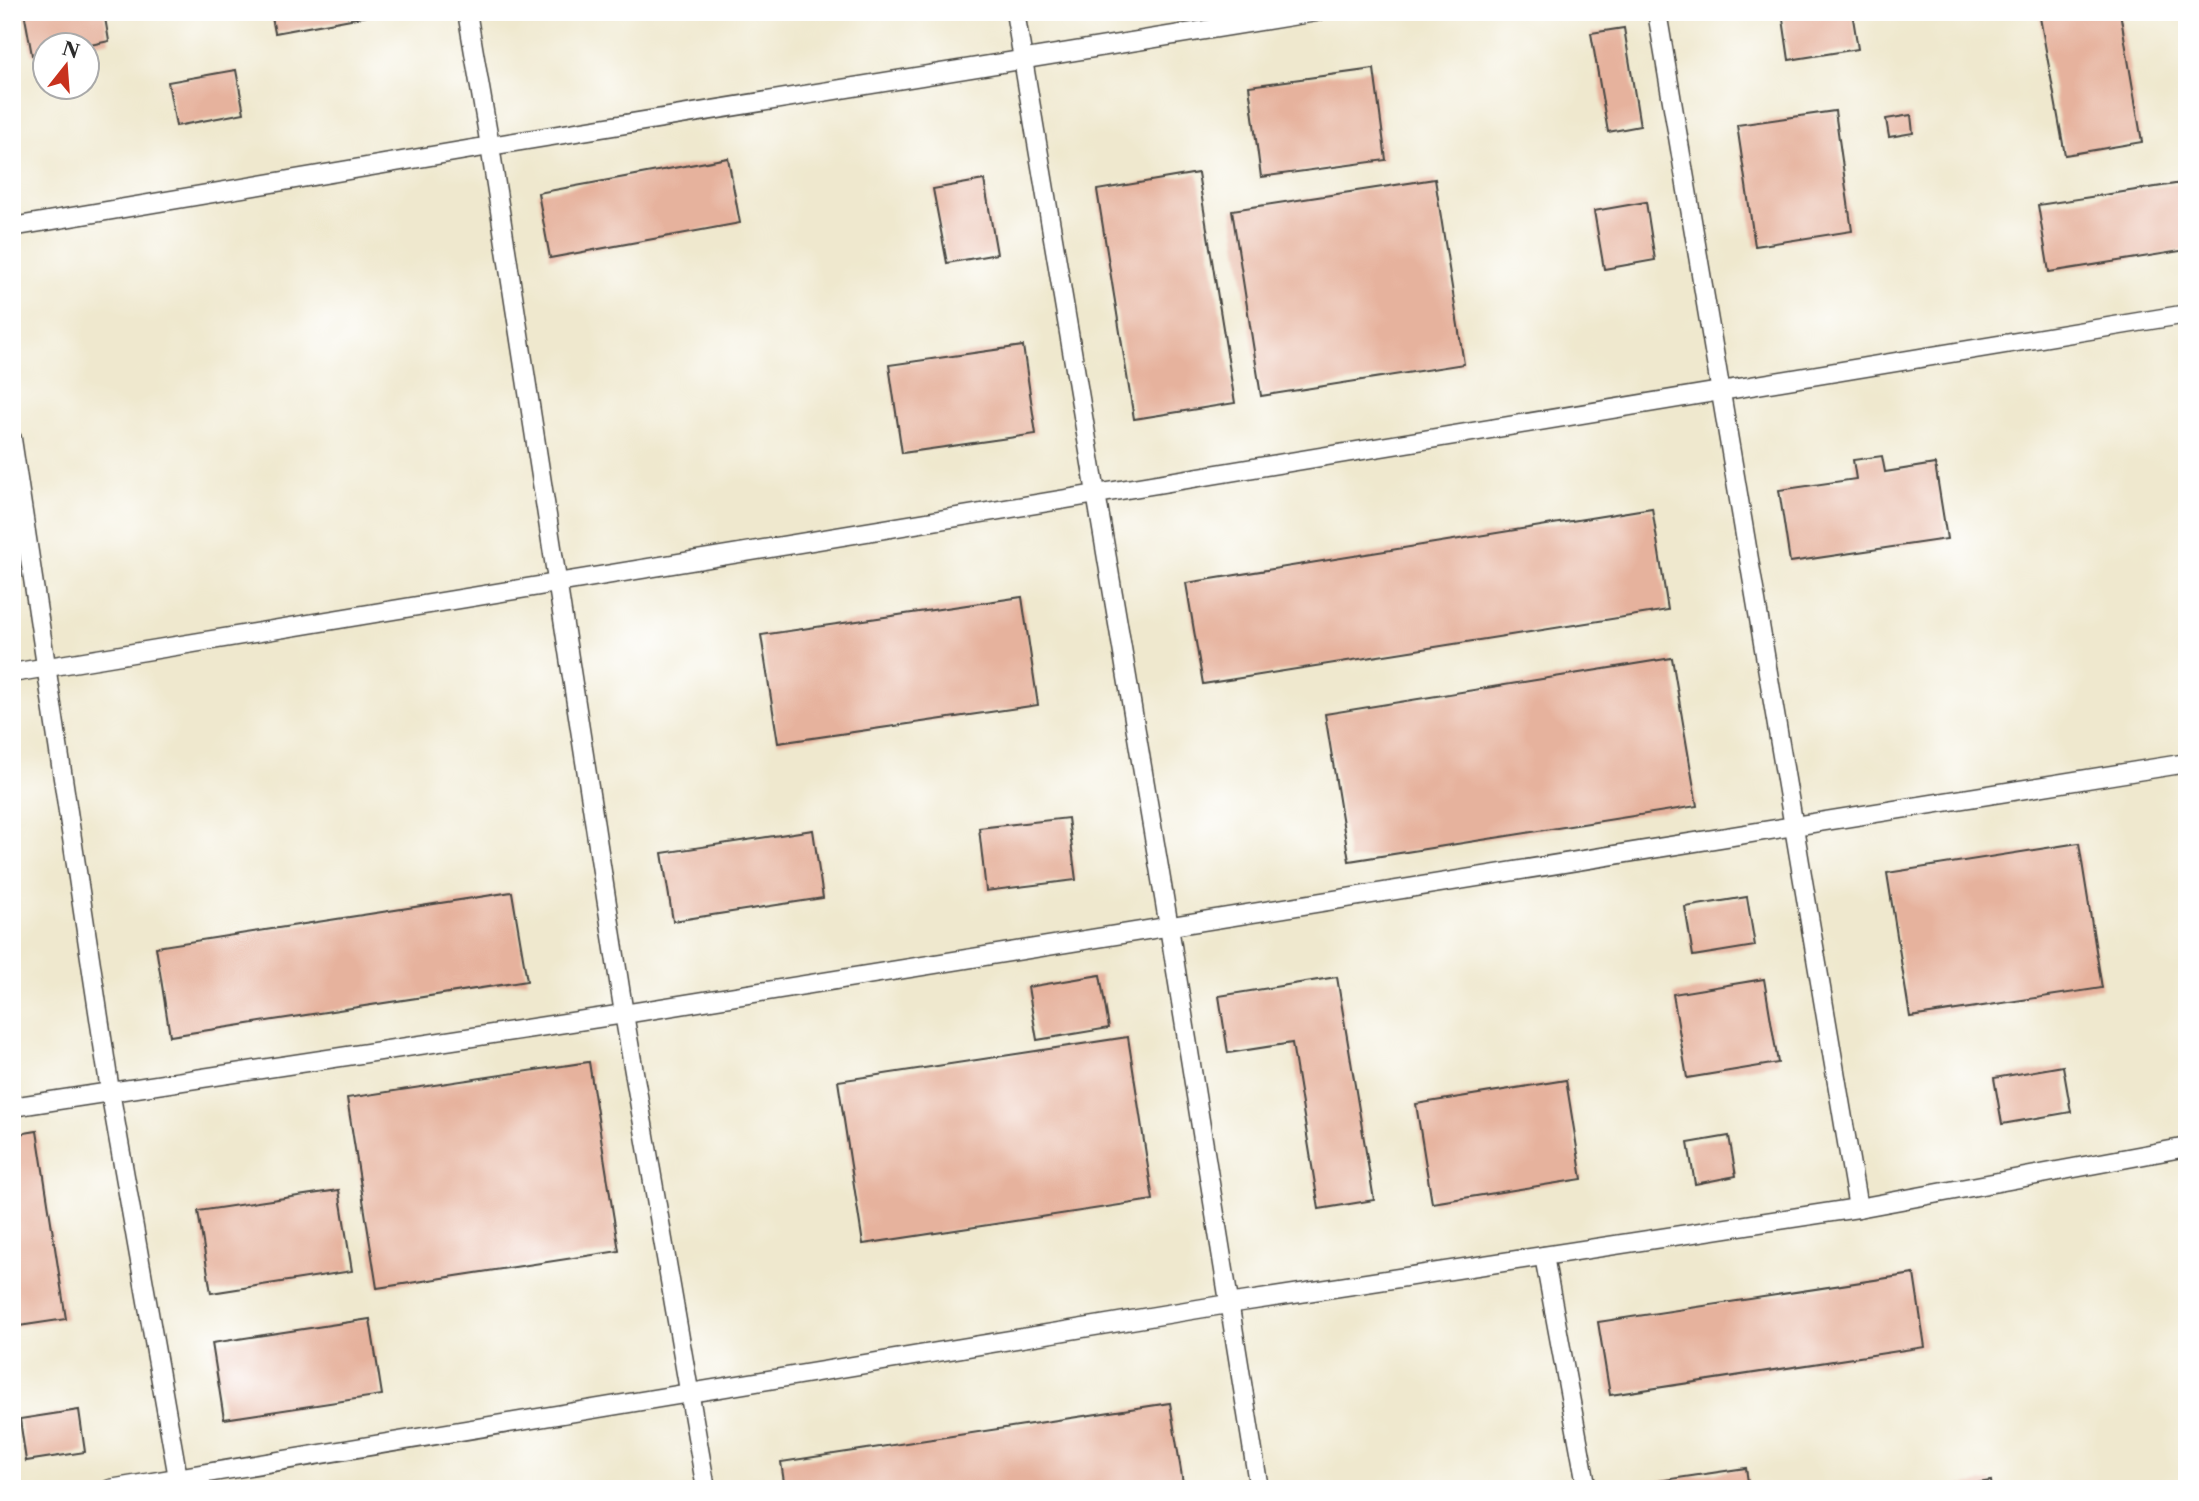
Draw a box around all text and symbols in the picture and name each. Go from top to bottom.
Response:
north arrow [32,32,102,102]
text: N [60,37,82,64]

